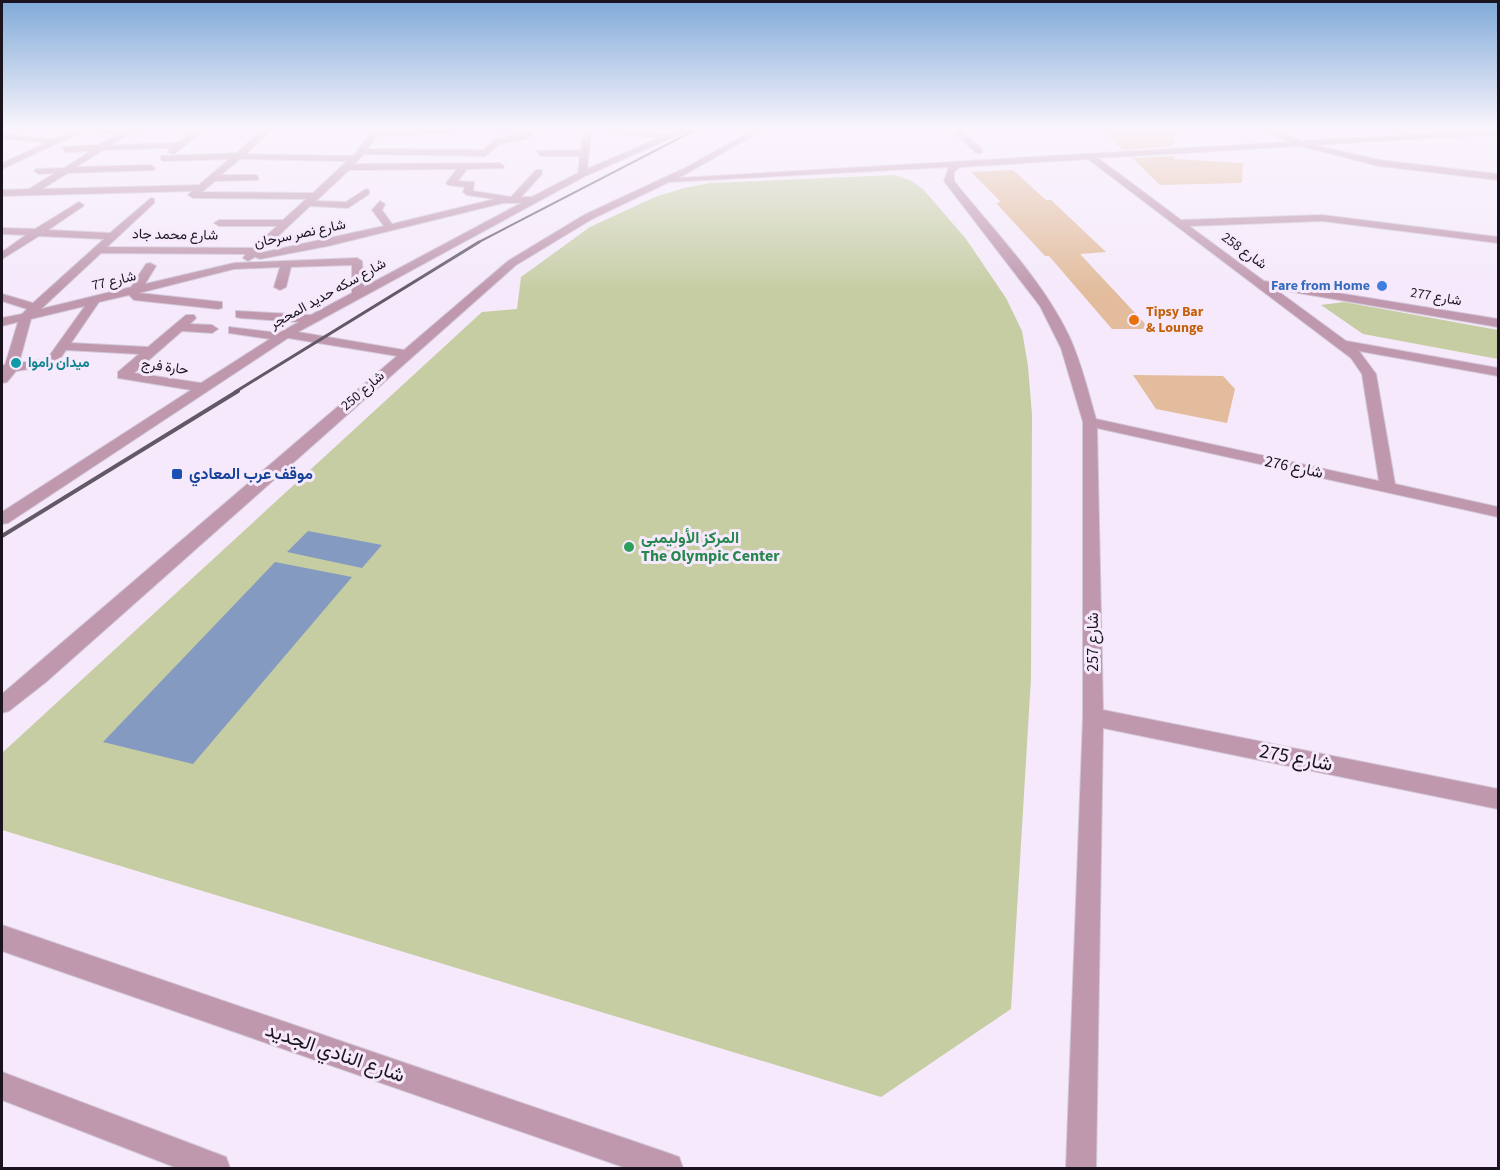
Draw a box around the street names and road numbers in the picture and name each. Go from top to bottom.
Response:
street label: شارع نصر سرحان [252,215,348,253]
street label: شارع محمد جاد [132,224,218,246]
street label: شارع 258 [1217,228,1271,274]
street label: شارع سكه حديد المحجر [265,254,390,335]
street label: شارع 77 [90,266,138,296]
street label: شارع 277 [1409,283,1463,311]
street label: حارة فرج [140,354,190,380]
street label: شارع 250 [337,366,389,416]
street label: شارع 276 [1263,450,1325,484]
street label: شارع 257 [1082,612,1104,672]
street label: شارع 275 [1257,737,1335,779]
street label: شارع النادي الجديد [261,1016,408,1092]

